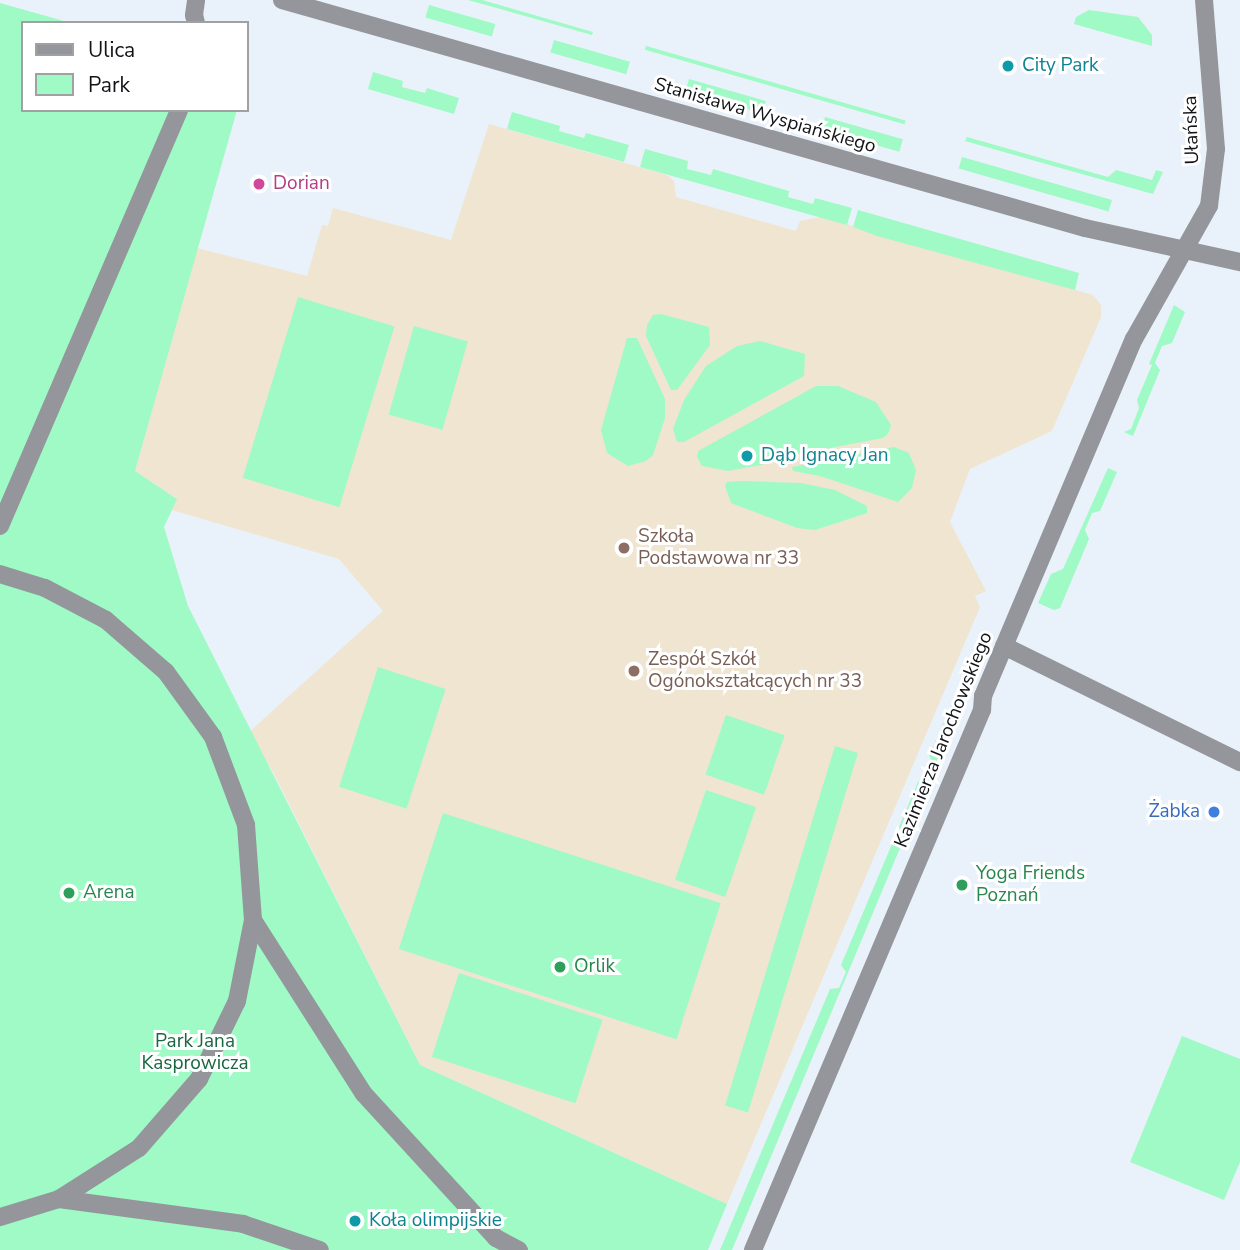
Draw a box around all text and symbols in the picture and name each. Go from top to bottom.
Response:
legend [21,21,248,112]
text: Ulica [88,36,135,64]
place label: City Park [1022,55,1099,77]
marker: City Park [1000,58,1016,74]
text: Park [88,71,130,99]
street label: Stanisława Wyspiańskiego [652,73,878,159]
street label: Ułańska [1179,95,1205,165]
place label: Dorian [273,173,330,195]
marker: Dorian [251,176,267,192]
place label: Dąb Ignacy Jan [761,445,889,467]
marker: Dąb Ignacy Jan [739,448,755,464]
place label: Szkoła Podstawowa nr 33 [638,526,799,570]
marker: Szkoła Podstawowa nr 33 [616,540,632,556]
street label: Kazimierza Jarochowskiego [890,629,998,851]
place label: Zespół Szkół Ogónokształcących nr 33 [648,649,862,693]
marker: Zespół Szkół Ogónokształcących nr 33 [626,663,642,679]
place label: Żabka [1148,801,1200,823]
marker: Żabka [1206,804,1222,820]
place label: Yoga Friends Poznań [976,863,1085,907]
marker: Yoga Friends Poznań [954,877,970,893]
place label: Arena [83,882,135,904]
marker: Arena [61,885,77,901]
place label: Orlik [574,956,615,978]
marker: Orlik [552,959,568,975]
park label: Park Jana Kasprowicza [141,1031,249,1075]
place label: Koła olimpijskie [369,1210,502,1232]
marker: Koła olimpijskie [347,1213,363,1229]

